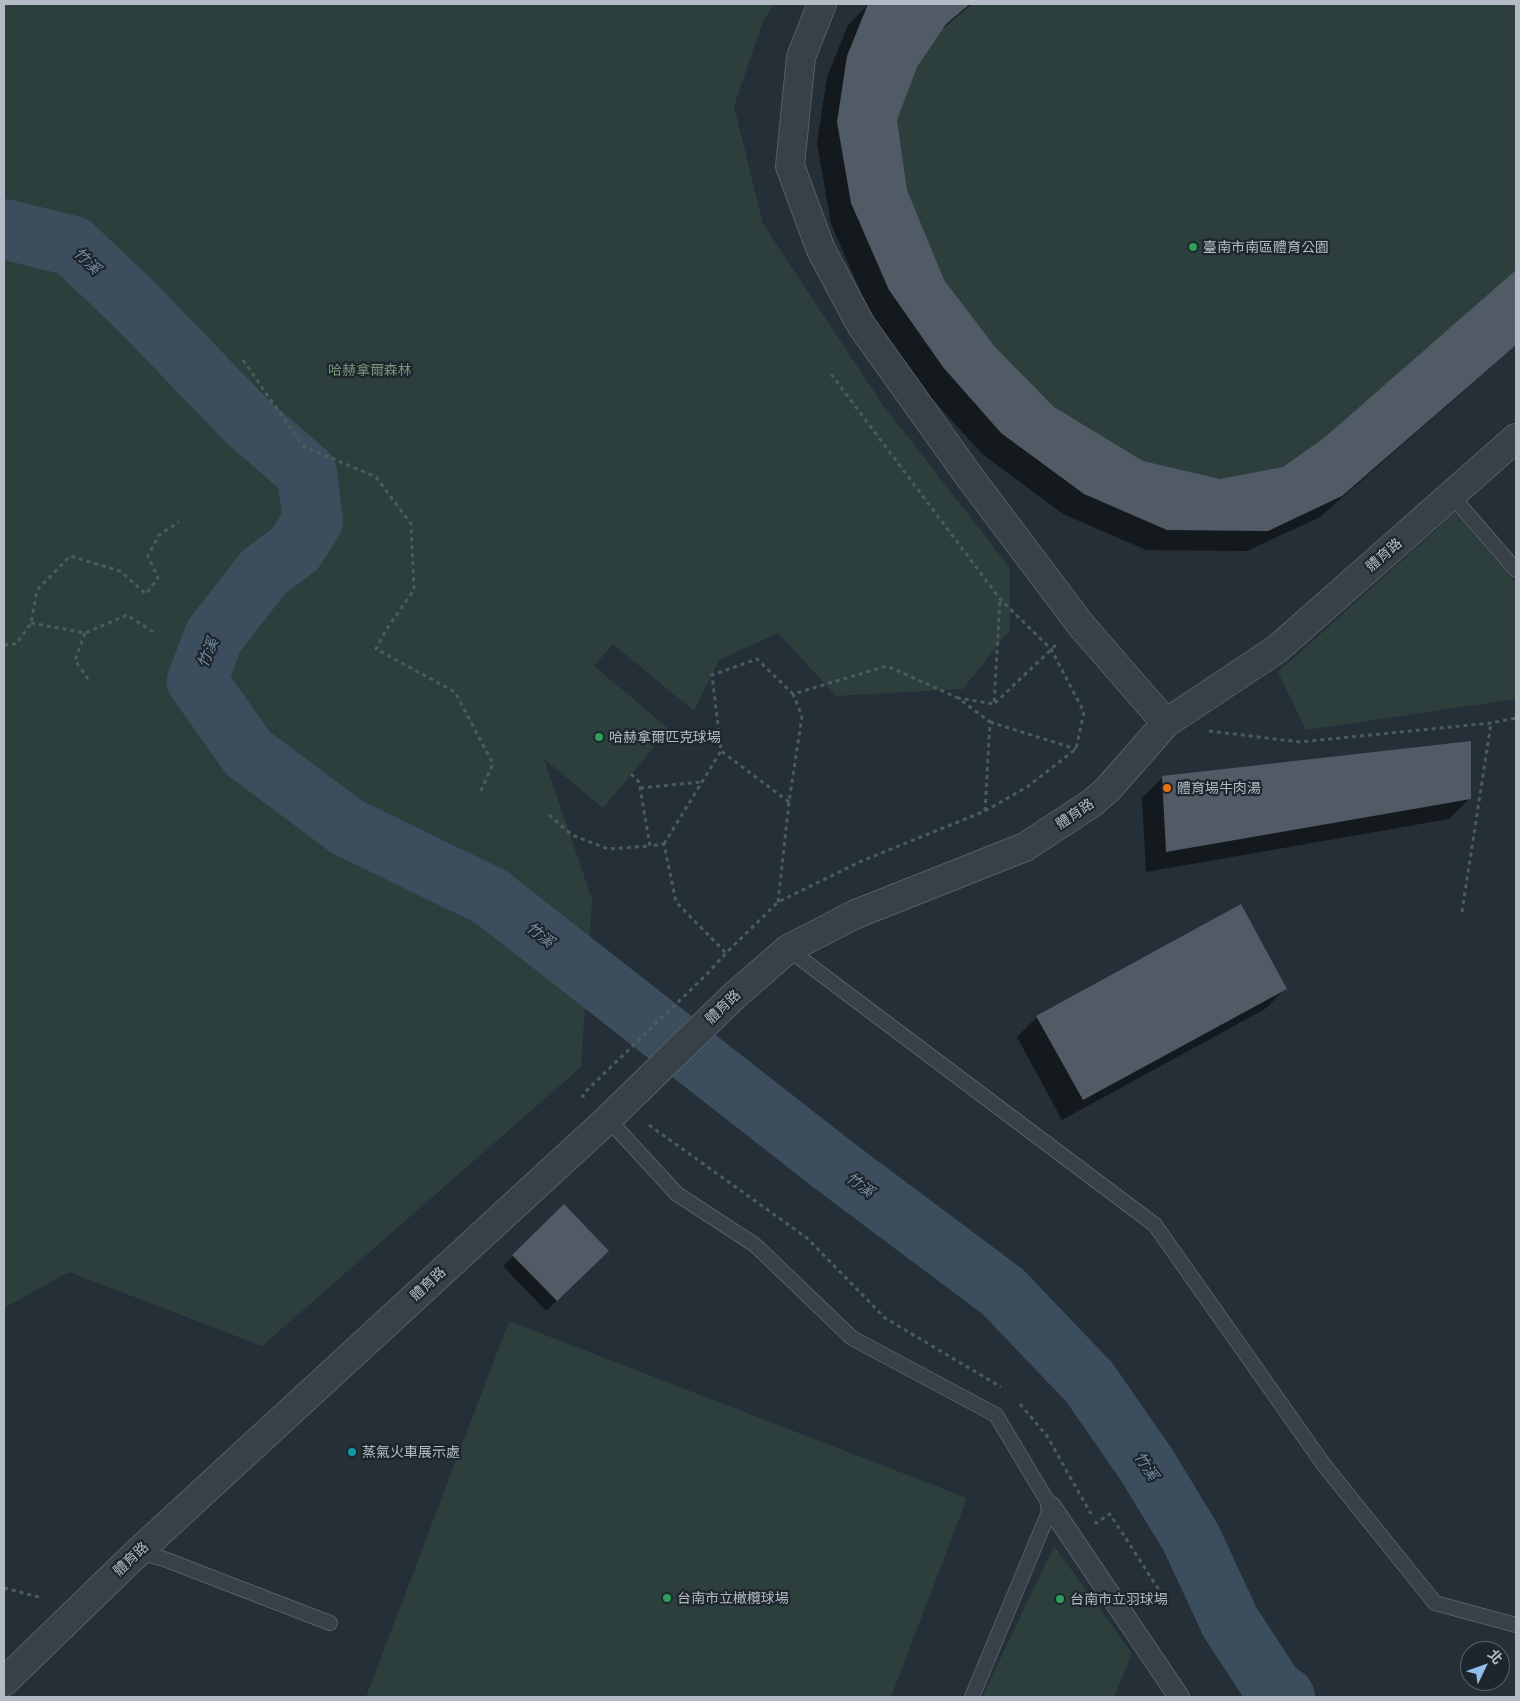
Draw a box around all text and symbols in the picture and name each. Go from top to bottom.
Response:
place label: 臺南市南區體育公園 [1203,239,1329,255]
marker: 臺南市南區體育公園 [1187,241,1199,253]
water label: 竹溪 [70,244,104,278]
park label: 哈赫拿爾森林 [328,362,412,378]
street label: 體育路 [1363,535,1405,575]
water label: 竹溪 [194,636,222,670]
place label: 哈赫拿爾匹克球場 [609,729,721,745]
marker: 哈赫拿爾匹克球場 [593,731,605,743]
place label: 體育場牛肉湯 [1177,780,1261,796]
marker: 體育場牛肉湯 [1161,782,1173,794]
street label: 體育路 [1053,795,1097,833]
water label: 竹溪 [523,919,557,951]
street label: 體育路 [702,986,744,1028]
water label: 竹溪 [843,1169,877,1201]
street label: 體育路 [407,1264,449,1304]
place label: 蒸氣火車展示處 [362,1444,460,1460]
marker: 蒸氣火車展示處 [346,1446,358,1458]
water label: 竹溪 [1130,1449,1162,1483]
street label: 體育路 [110,1538,152,1580]
place label: 台南市立橄欖球場 [677,1590,789,1606]
place label: 台南市立羽球場 [1070,1591,1168,1607]
marker: 台南市立橄欖球場 [661,1592,673,1604]
marker: 台南市立羽球場 [1054,1593,1066,1605]
north arrow [1460,1641,1510,1691]
text: 北 [1485,1645,1507,1667]

